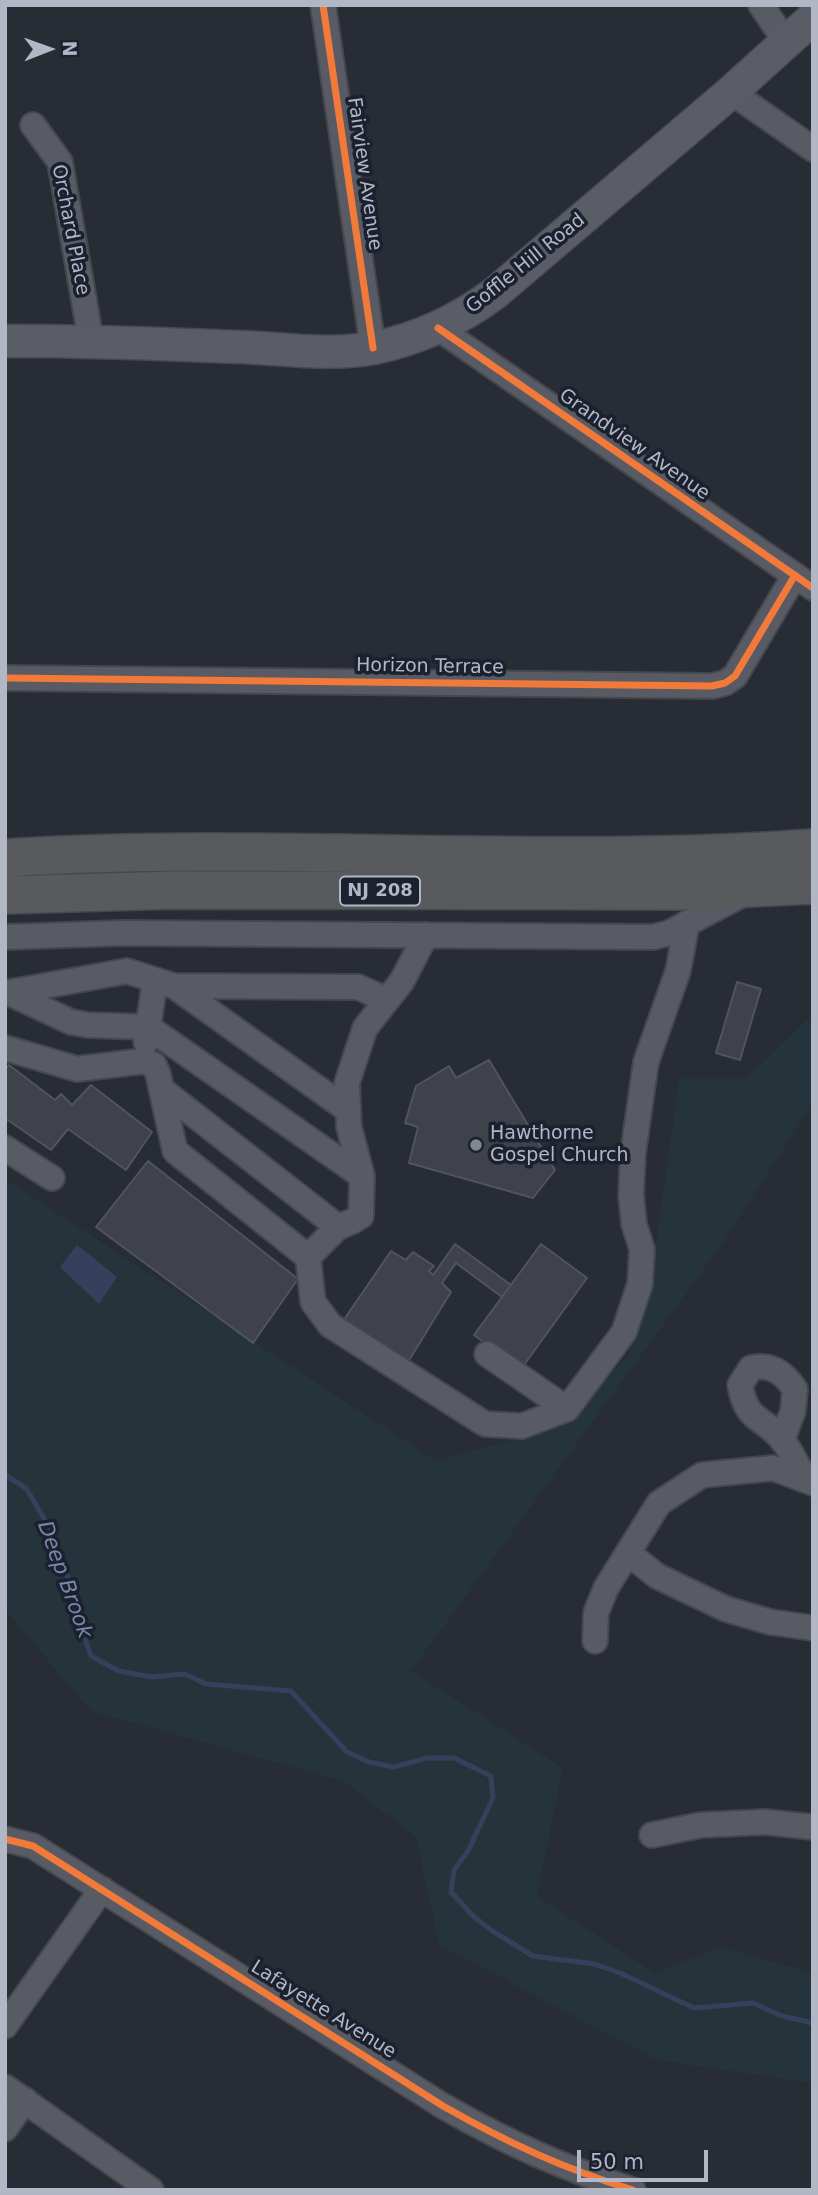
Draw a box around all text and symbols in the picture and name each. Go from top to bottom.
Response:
north arrow [14,14,84,84]
text: N [59,40,81,57]
street label: Fairview Avenue [342,96,386,252]
street label: Orchard Place [46,163,94,297]
street label: Goffle Hill Road [462,209,590,319]
street label: Grandview Avenue [554,384,714,506]
street label: Horizon Terrace [356,654,504,680]
road number: NJ 208 [340,876,420,906]
place label: Hawthorne Gospel Church [490,1123,629,1167]
marker: Hawthorne Gospel Church [468,1137,484,1153]
water label: Deep Brook [31,1518,97,1642]
street label: Lafayette Avenue [246,1956,400,2064]
scale bar [580,2136,711,2180]
text: 50 m [590,2150,644,2174]

